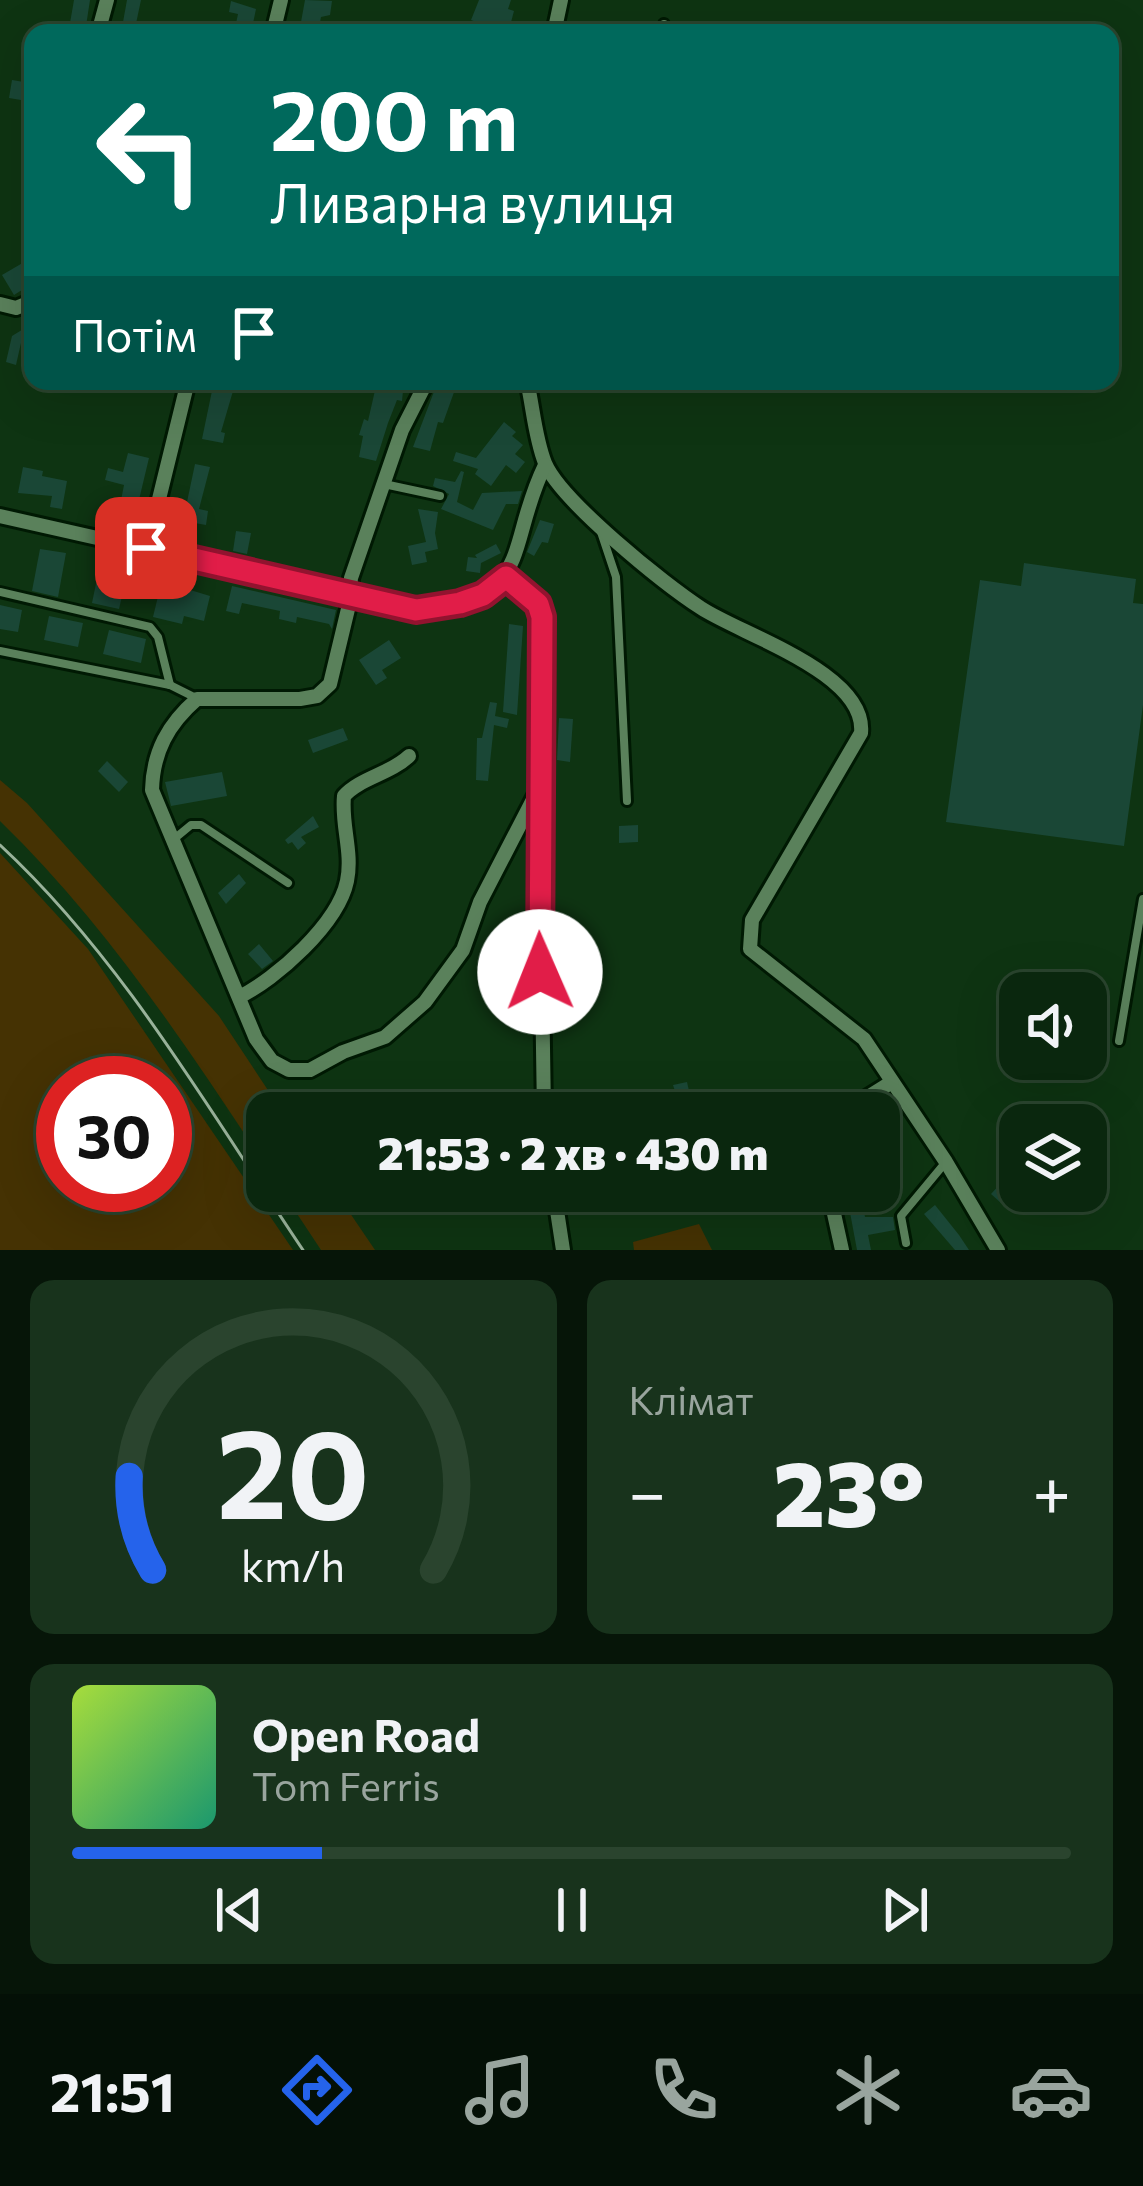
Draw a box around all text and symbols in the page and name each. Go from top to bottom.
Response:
text: 200 m [270,66,518,168]
icon: left [72,72,228,228]
text: Ливарна вулиця [270,168,675,234]
icon: arrive [221,300,287,366]
text: Потім [72,306,197,361]
pin [95,497,197,599]
icon: arrive [113,515,179,581]
position arrow [477,909,603,1035]
map controls [999,972,1107,1212]
button: sound [999,972,1107,1080]
speed limit sign: 30 [36,1056,192,1212]
button: layers [999,1104,1107,1212]
text: 21:53 · 2 хв · 430 m [378,1124,768,1179]
text: Клімат [629,1375,754,1423]
text: 20 [217,1392,370,1545]
text: 23° [773,1435,925,1546]
text: − [629,1450,666,1531]
text: + [1032,1450,1071,1531]
text: km/h [241,1538,345,1591]
text: Open Road [252,1706,480,1761]
text: Tom Ferris [252,1761,440,1809]
icon: previous [206,1877,272,1943]
icon: pause [539,1877,605,1943]
icon: next [872,1877,938,1943]
icon: directions [275,2048,359,2132]
icon: music [458,2048,542,2132]
icon: phone [642,2048,726,2132]
icon: climate [826,2048,910,2132]
icon: car [1009,2048,1093,2132]
text: 21:51 [50,2057,175,2123]

